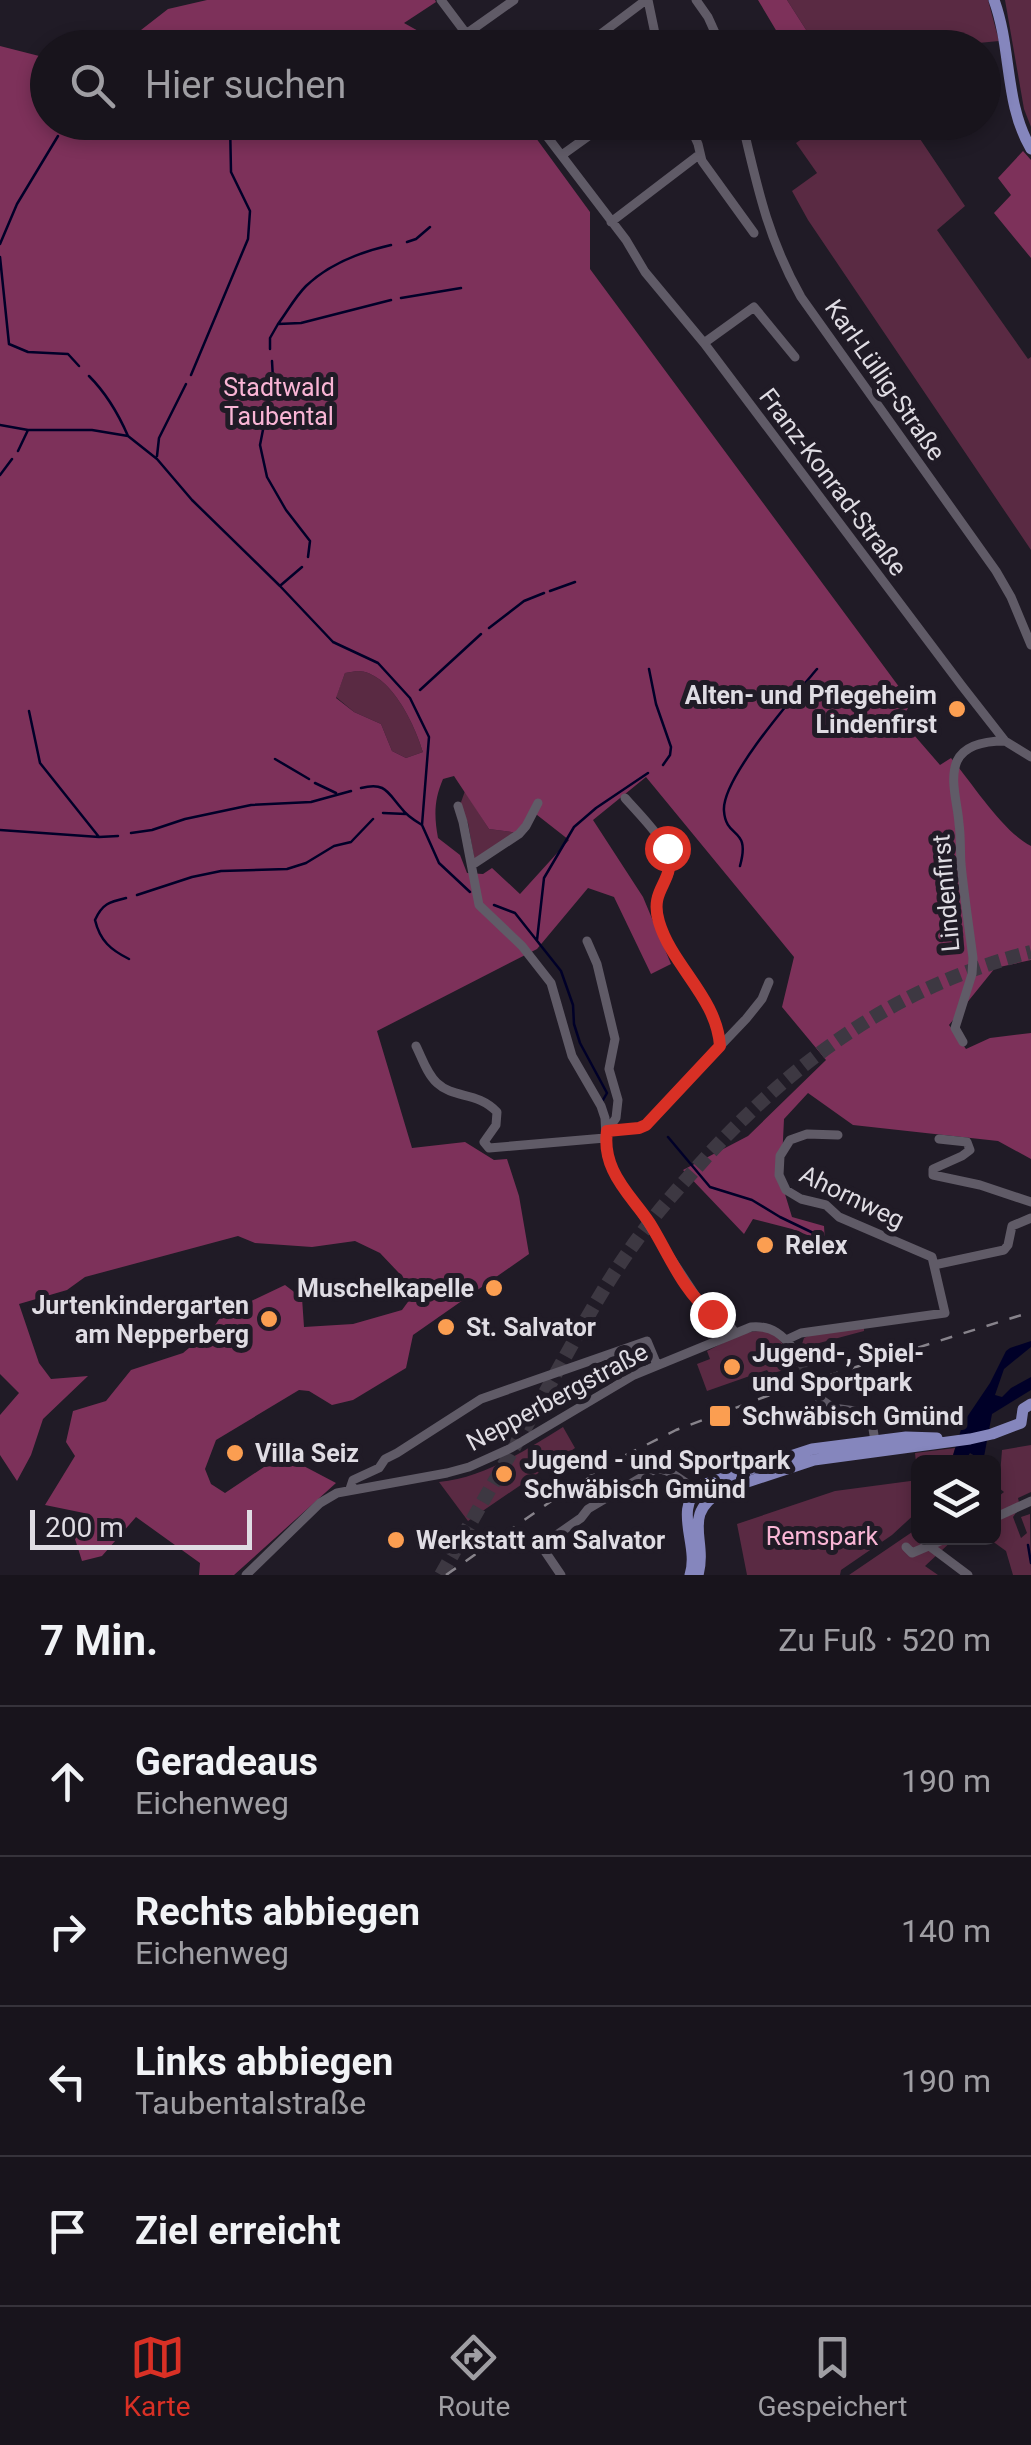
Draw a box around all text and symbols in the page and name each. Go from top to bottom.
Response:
search box [30,30,1001,140]
icon: search [65,58,120,113]
text: Hier suchen [145,63,346,107]
street label: Karl-Lüllig-Straße [819,294,951,466]
park label: Stadtwald Taubental [223,373,335,431]
street label: Franz-Konrad-Straße [753,383,913,581]
place label: Alten- und Pflegeheim Lindenfirst [685,681,937,739]
marker: Alten- und Pflegeheim Lindenfirst [946,698,968,720]
route start [645,826,691,872]
street label: Lindenfirst [926,833,966,953]
street label: Ahornweg [795,1159,909,1235]
place label: Relex [785,1231,848,1260]
marker: Relex [754,1234,776,1256]
place label: Muschelkapelle [297,1274,474,1303]
marker: Muschelkapelle [483,1277,505,1299]
place label: Jurtenkindergarten am Nepperberg [31,1291,249,1349]
route end [690,1292,736,1338]
marker: Jurtenkindergarten am Nepperberg [258,1308,280,1330]
place label: St. Salvator [466,1313,596,1342]
marker: St. Salvator [435,1316,457,1338]
street label: Nepperbergstraße [461,1337,653,1457]
place label: Jugend-, Spiel- und Sportpark [752,1339,924,1397]
marker: Jugend-, Spiel- und Sportpark [721,1356,743,1378]
place label: Schwäbisch Gmünd [742,1402,964,1431]
marker: Schwäbisch Gmünd [707,1403,733,1429]
place label: Villa Seiz [255,1439,359,1468]
marker: Villa Seiz [224,1442,246,1464]
place label: Jugend - und Sportpark Schwäbisch Gmünd [524,1446,791,1504]
map controls [911,1455,1001,1545]
button: layers [911,1455,1001,1545]
marker: Jugend - und Sportpark Schwäbisch Gmünd [493,1463,515,1485]
scale bar [30,1505,252,1550]
text: 200 m [45,1511,124,1544]
park label: Remspark [766,1522,878,1551]
place label: Werkstatt am Salvator [416,1526,665,1555]
marker: Werkstatt am Salvator [385,1529,407,1551]
text: 7 Min. [40,1616,158,1665]
text: Zu Fuß · 520 m [778,1621,991,1659]
text: Geradeaus [135,1740,318,1784]
icon: ahead [40,1754,95,1809]
text: 190 m [901,1762,991,1800]
text: Eichenweg [135,1784,289,1822]
text: Rechts abbiegen [135,1890,420,1934]
icon: right [40,1904,95,1959]
text: 140 m [901,1912,991,1950]
text: Eichenweg [135,1934,289,1972]
text: Links abbiegen [135,2040,393,2084]
icon: left [40,2054,95,2109]
text: 190 m [901,2062,991,2100]
text: Taubentalstraße [135,2084,366,2122]
icon: arrive [40,2204,95,2259]
text: Ziel erreicht [135,2209,341,2253]
tab: Karte [124,2330,191,2423]
tab: Route [438,2330,510,2423]
tab: Gespeichert [757,2330,907,2423]

